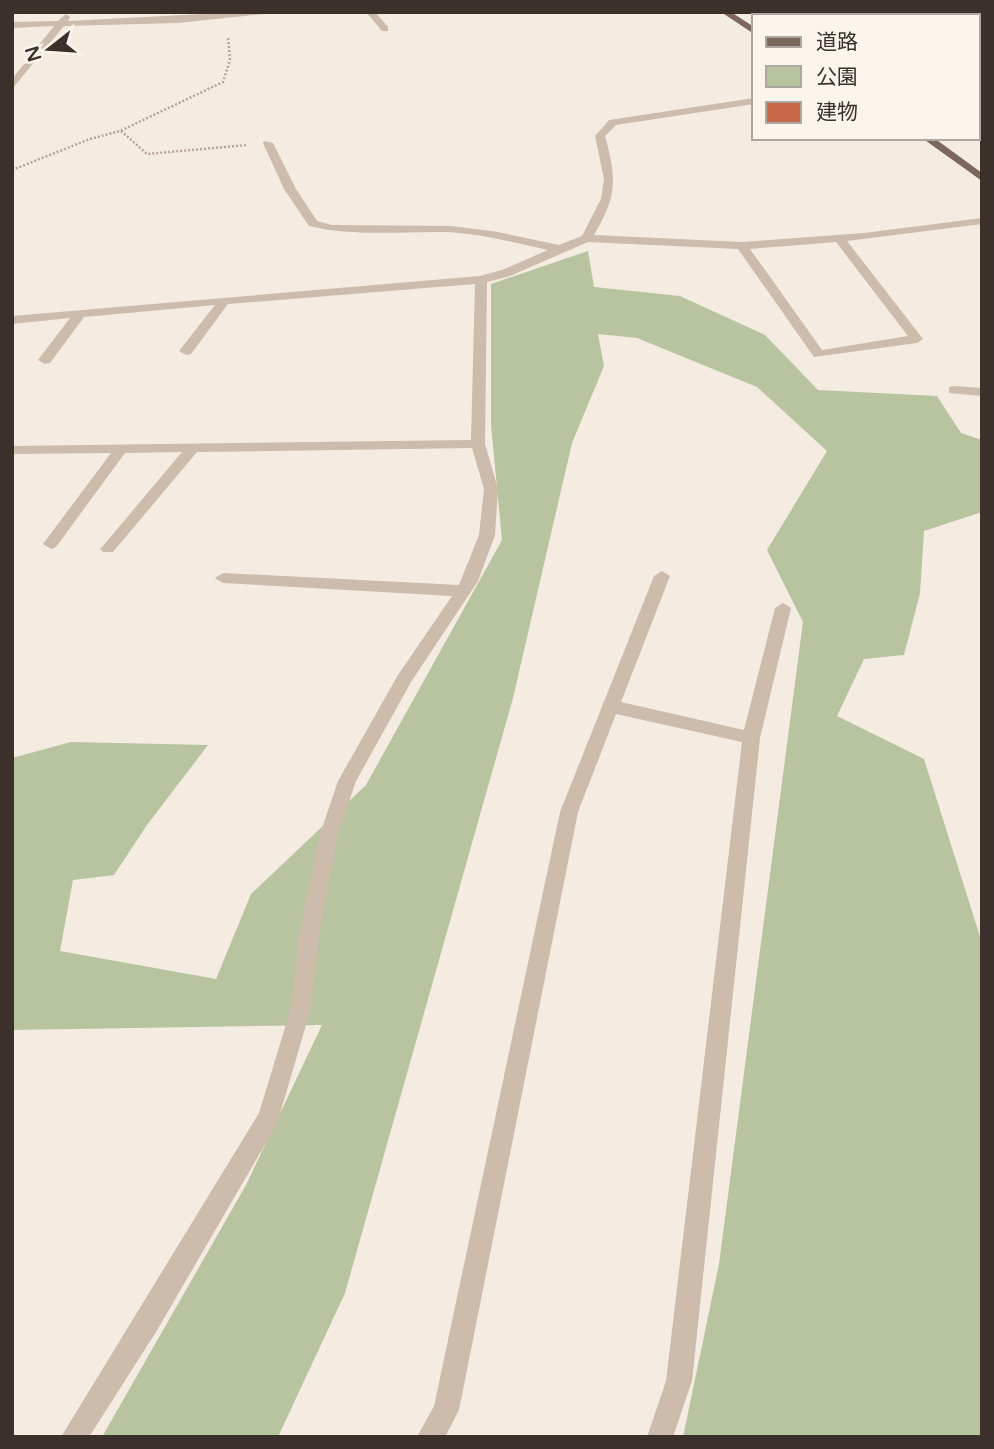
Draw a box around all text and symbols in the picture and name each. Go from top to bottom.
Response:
north arrow [14,14,84,84]
legend [752,14,980,140]
text: 道路 [816,30,858,55]
text: N [21,43,46,64]
text: 公園 [816,65,858,90]
text: 建物 [816,100,858,125]

